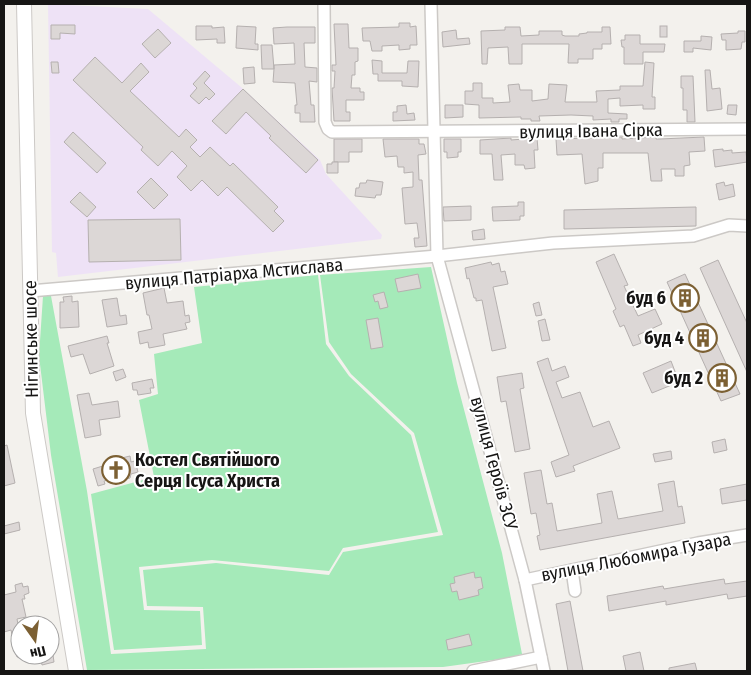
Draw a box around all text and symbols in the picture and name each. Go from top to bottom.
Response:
street label: вулиця Івана Сірка [519,119,663,143]
street label: вулиця Патріарха Мстислава [124,253,344,294]
street label: Нігинське шосе [19,280,43,398]
building icon: буд 6 [670,283,700,313]
place label: буд 6 [626,287,666,309]
building icon: буд 4 [688,323,718,353]
place label: буд 4 [644,327,684,349]
building icon: буд 2 [707,363,737,393]
place label: буд 2 [664,367,703,389]
street label: вулиця Героїв ЗСУ [466,394,522,532]
place label: Костел Святійшого Серця Ісуса Христа [135,449,280,492]
church icon: Костел Святійшого Серця Ісуса Христа [101,455,131,485]
street label: вулиця Любомира Гузара [539,528,733,586]
north arrow [10,615,60,665]
text: Пн [28,642,48,662]

